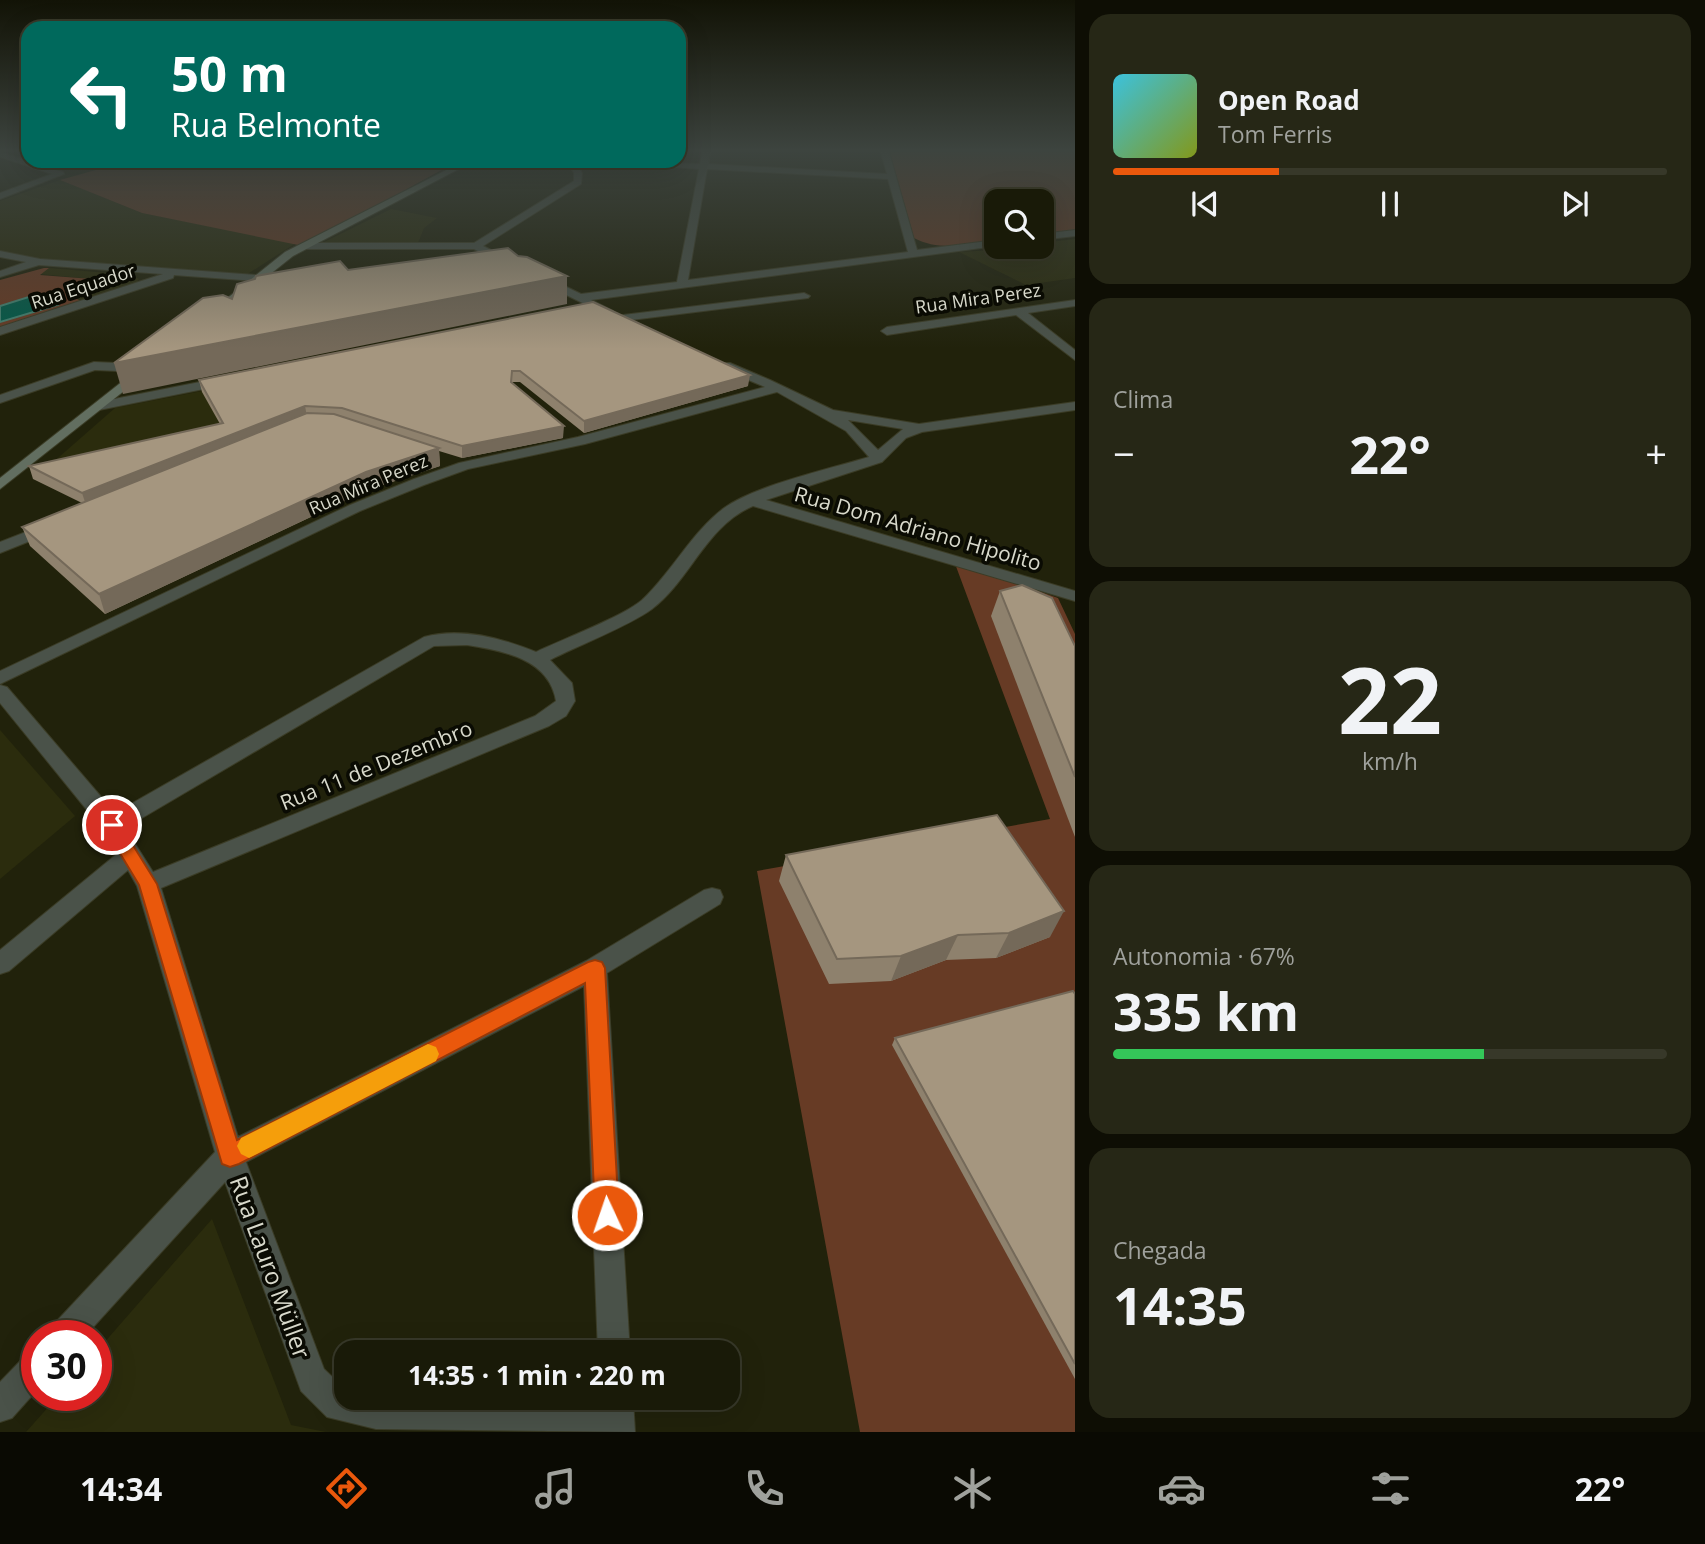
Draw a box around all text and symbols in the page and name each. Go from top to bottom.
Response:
text: 50 m [171,40,288,106]
icon: left [56,49,147,140]
text: Open Road [1218,82,1360,118]
text: Rua Belmonte [171,103,381,146]
text: Tom Ferris [1218,118,1332,150]
icon: previous [1186,185,1224,223]
icon: pause [1371,185,1409,223]
icon: next [1556,185,1594,223]
map controls [984,189,1054,259]
button: search [984,189,1054,259]
street label: Rua Equador [28,258,139,314]
street label: Rua Mira Perez [914,277,1042,319]
text: Clima [1113,383,1173,415]
text: 22° [1349,418,1431,489]
text: − [1113,427,1135,479]
text: + [1645,427,1667,479]
street label: Rua Mira Perez [305,448,431,520]
street label: Rua Dom Adriano Hipolito [791,479,1045,577]
text: 22 [1338,637,1442,761]
street label: Rua 11 de Dezembro [276,714,476,816]
text: km/h [1362,745,1418,777]
pin [82,795,142,855]
icon: arrive [93,806,131,844]
text: Autonomia · 67% [1113,940,1295,972]
text: 335 km [1113,975,1299,1046]
street label: Rua Lauro Müller [223,1171,319,1363]
position arrow [570,1178,644,1252]
text: Chegada [1113,1234,1207,1266]
text: 14:35 [1113,1269,1247,1340]
speed limit sign: 30 [21,1320,112,1411]
text: 14:35 · 1 min · 220 m [408,1357,666,1393]
icon: directions [322,1464,371,1513]
icon: music [531,1464,580,1513]
icon: phone [740,1464,789,1513]
icon: climate [948,1464,997,1513]
icon: car [1157,1464,1206,1513]
icon: filters [1366,1464,1415,1513]
text: 14:34 [80,1467,162,1510]
text: 22° [1575,1467,1625,1510]

